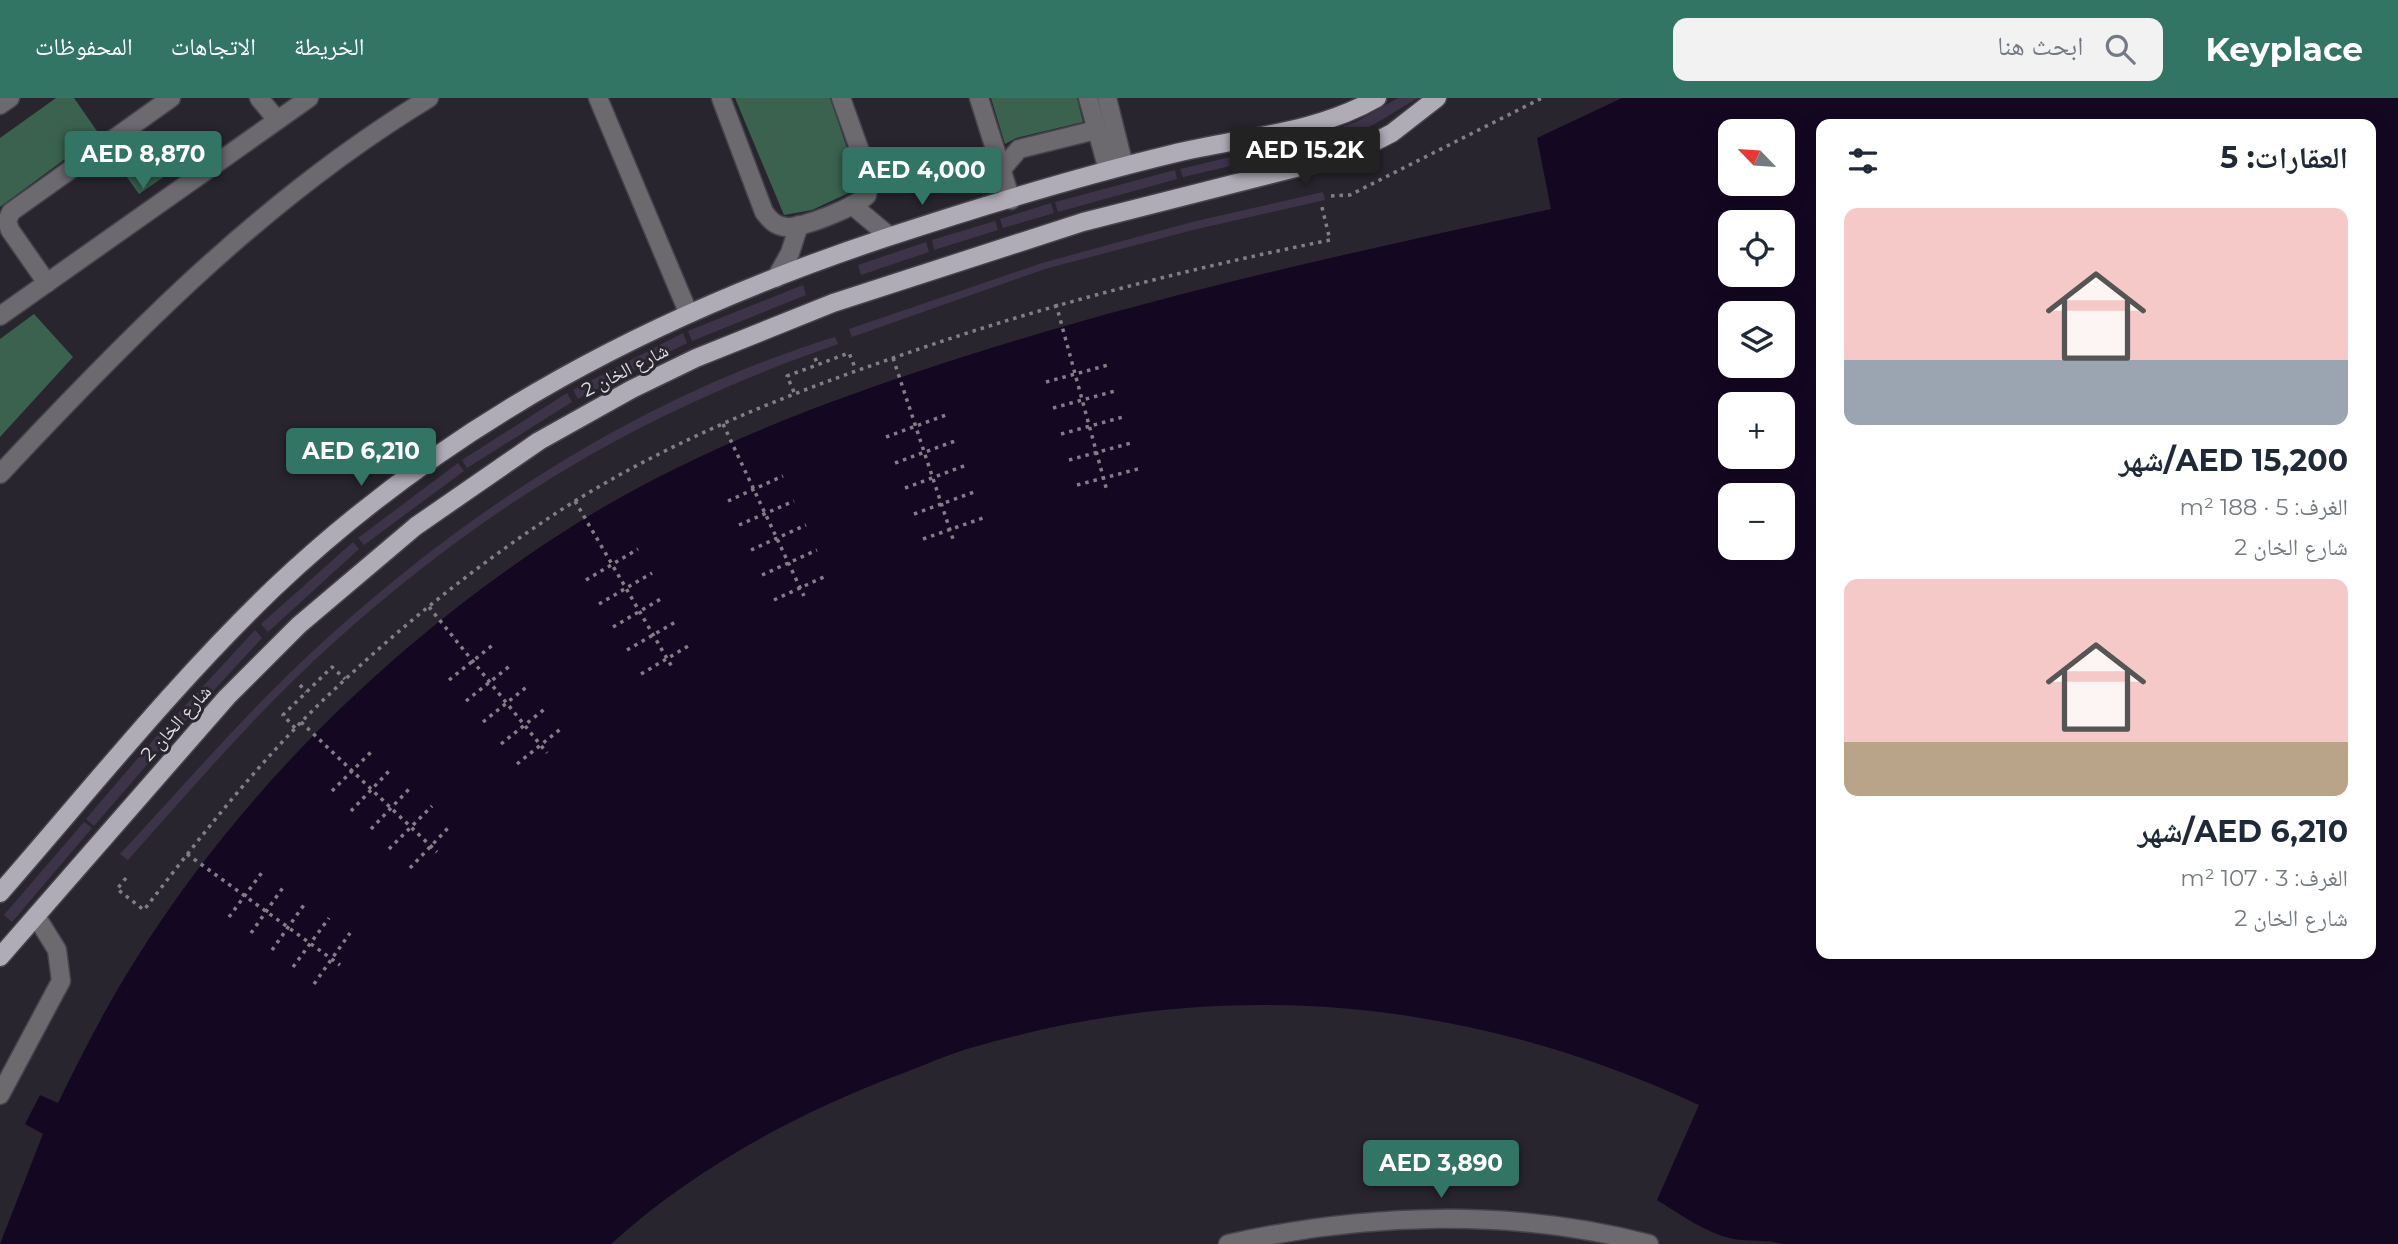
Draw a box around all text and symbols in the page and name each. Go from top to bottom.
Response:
search box [1673,18,2163,81]
text: Keyplace [2205,29,2363,69]
text: ابحث هنا [1997,30,2083,62]
icon: search [2101,30,2139,68]
text: المحفوظات [35,32,133,61]
text: الاتجاهات [171,32,256,61]
text: الخريطة [294,32,365,61]
north arrow [1718,119,1796,196]
map controls [1718,119,1795,560]
pin: AED 15.2K [1225,127,1385,187]
pin: AED 8,870 [63,132,223,191]
text: AED 15.2K [1246,136,1364,164]
text: العقارات: 5 [2220,139,2348,176]
text: AED 8,870 [81,140,205,168]
icon: filters [1844,142,1882,180]
pin: AED 4,000 [842,148,1002,207]
text: AED 4,000 [858,156,986,184]
button: locate [1718,210,1795,287]
icon: home [2033,253,2159,379]
button: layers [1718,301,1795,378]
street label: شارع الخان 2 [578,338,672,402]
button: + [1718,392,1795,469]
pin: AED 6,210 [281,428,441,488]
text: AED 6,210 [302,437,420,465]
text: AED 15,200/شهر [2119,442,2348,479]
button: − [1718,483,1795,560]
text: الغرف: 5 · 188 m² [2180,493,2348,521]
text: شارع الخان 2 [2234,533,2348,561]
icon: home [2033,624,2159,750]
street label: شارع الخان 2 [136,680,216,766]
text: AED 6,210/شهر [2138,813,2348,850]
text: الغرف: 3 · 107 m² [2180,864,2348,892]
text: شارع الخان 2 [2234,904,2348,932]
pin: AED 3,890 [1361,1140,1521,1200]
text: AED 3,890 [1379,1149,1503,1177]

